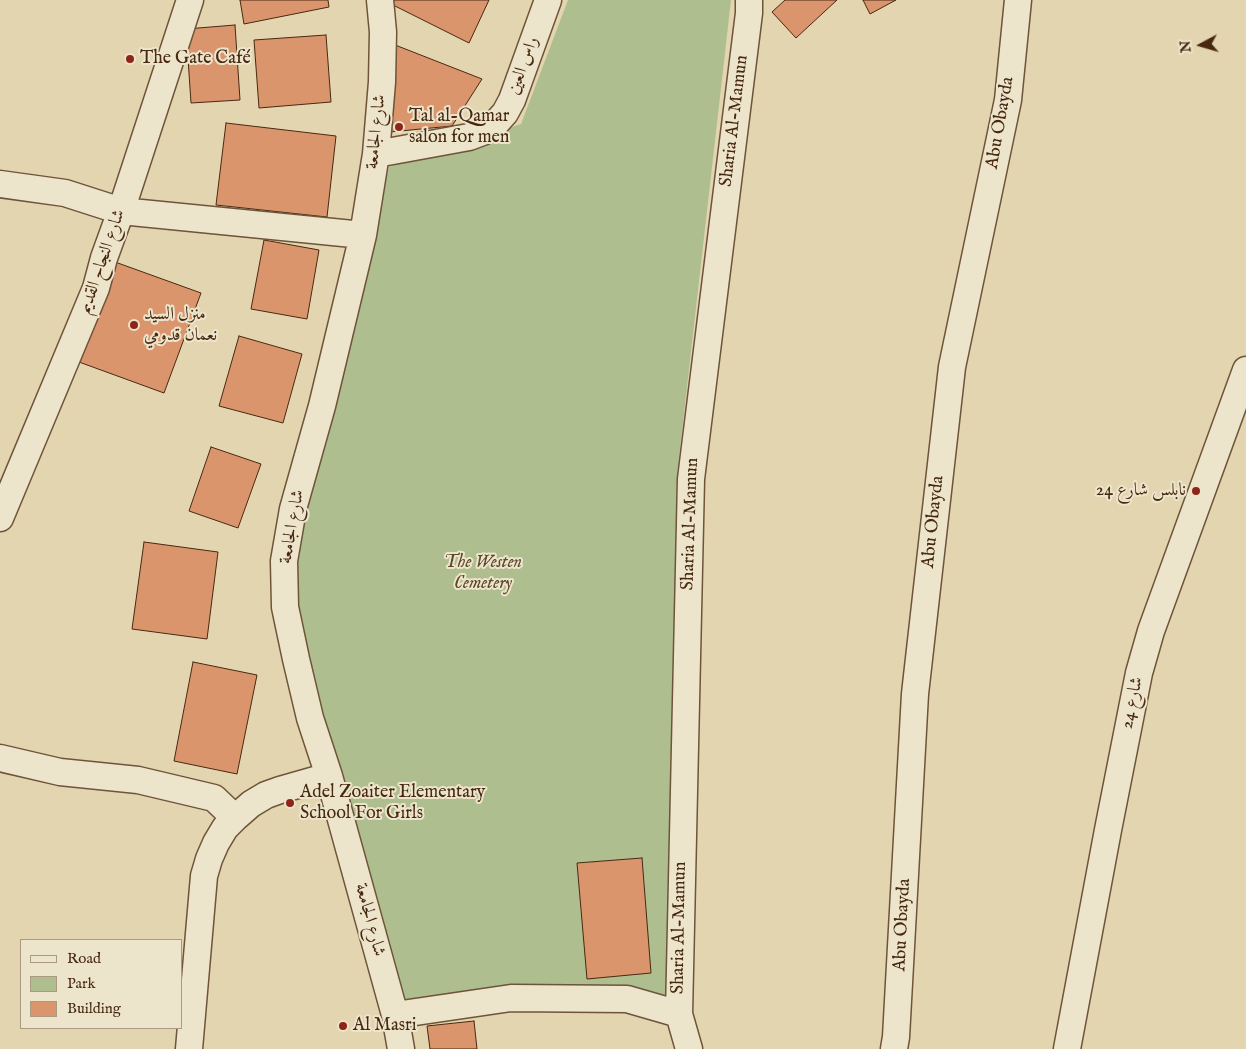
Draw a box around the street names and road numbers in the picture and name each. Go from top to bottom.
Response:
street label: راس العين [504,34,544,98]
street label: Sharia Al-Mamun [716,54,754,188]
street label: Abu Obayda [982,75,1020,171]
street label: شارع الجامعة [362,94,392,170]
street label: شارع النجاح القديم [75,207,131,317]
street label: Sharia Al-Mamun [678,457,704,591]
street label: Abu Obayda [918,475,950,569]
street label: شارع الجامعة [276,488,310,566]
street label: شارع 24 [1117,675,1149,731]
street label: Sharia Al-Mamun [668,862,692,994]
street label: Abu Obayda [890,878,916,972]
street label: شارع الجامعة [349,881,389,959]

